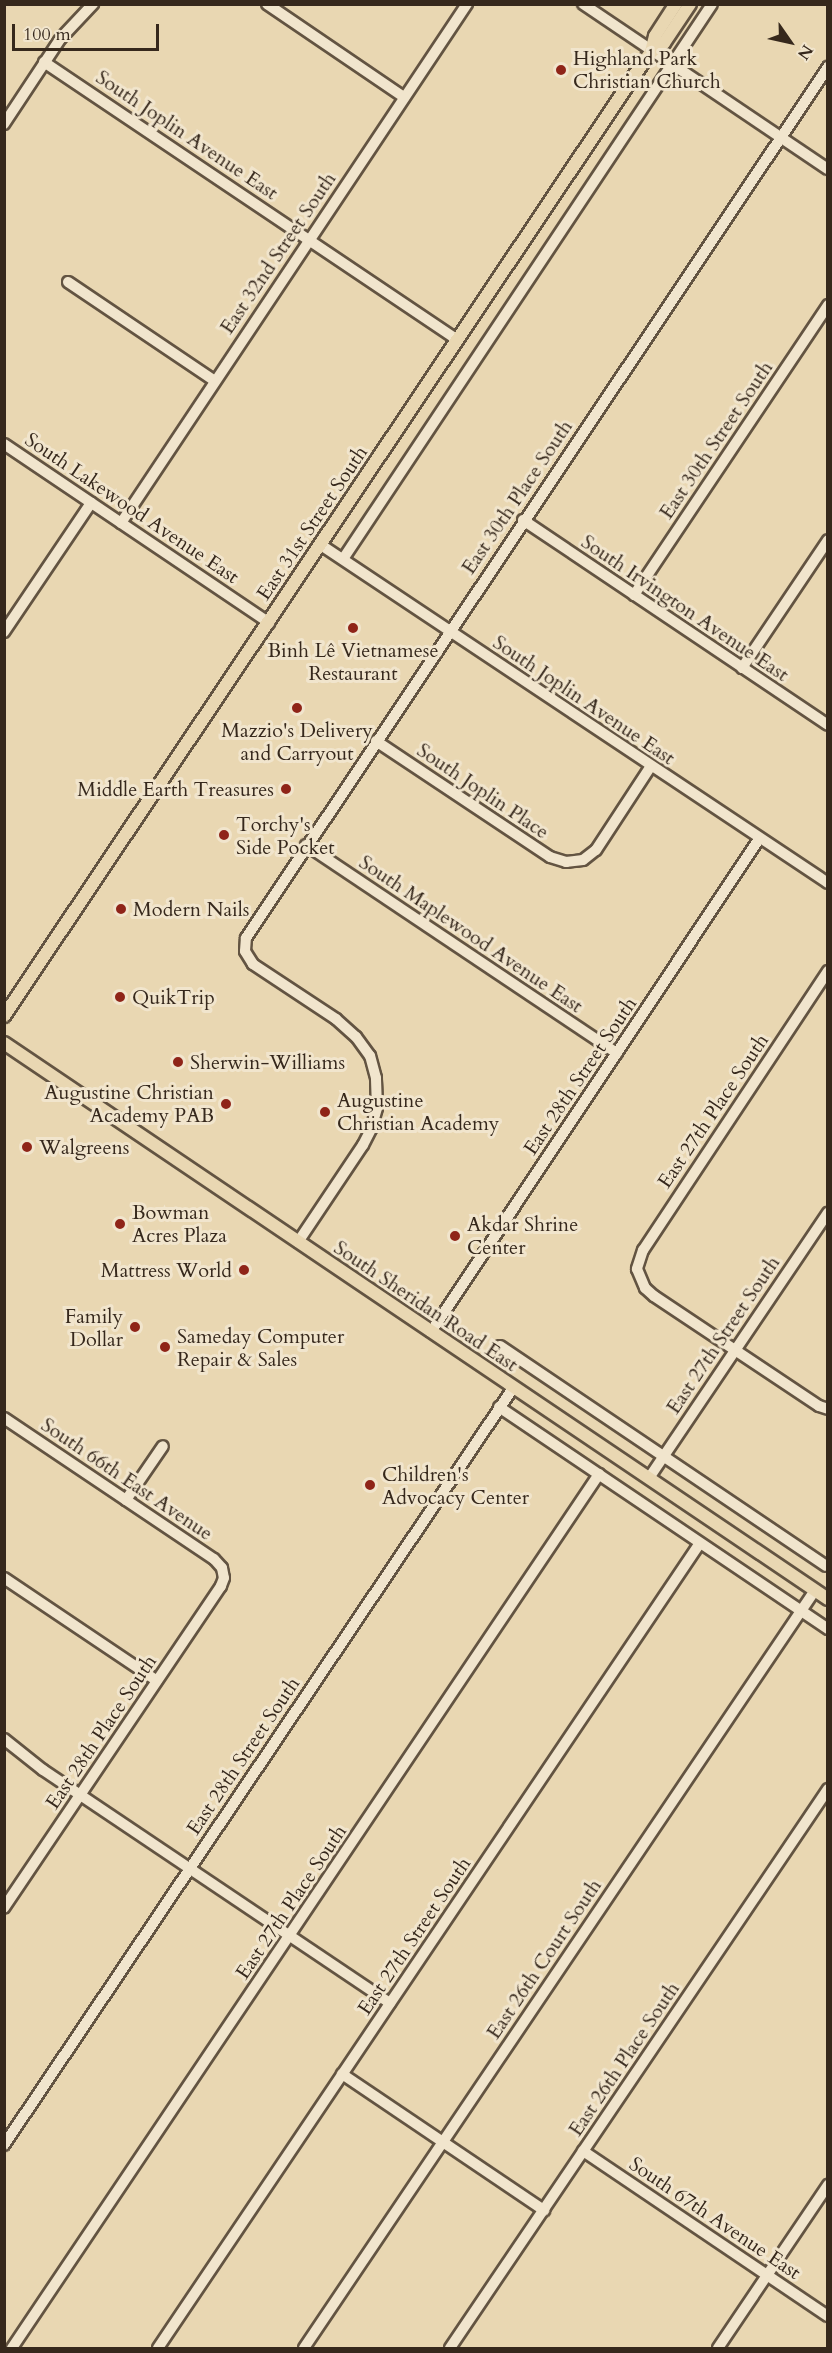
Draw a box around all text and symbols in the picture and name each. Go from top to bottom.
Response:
scale bar [15,12,162,50]
north arrow [760,12,820,72]
text: 100 m [23,22,71,47]
text: N [792,40,818,64]
place label: Highland Park Christian Church [573,46,721,93]
marker: Highland Park Christian Church [554,63,568,77]
street label: South Joplin Avenue East [91,65,283,205]
street label: East 32nd Street South [215,168,341,338]
street label: East 30th Street South [654,357,778,523]
street label: East 30th Place South [457,415,577,579]
street label: South Lakewood Avenue East [20,427,244,589]
street label: East 31st Street South [251,441,373,605]
street label: South Irvington Avenue East [577,530,793,686]
marker: Binh Lê Vietnamese Restaurant [346,621,360,635]
street label: South Joplin Avenue East [488,630,680,770]
place label: Binh Lê Vietnamese Restaurant [268,638,438,685]
marker: Mazzio's Delivery and Carryout [290,701,304,715]
place label: Mazzio's Delivery and Carryout [221,718,373,765]
street label: South Joplin Place [412,738,554,844]
place label: Middle Earth Treasures [77,777,274,801]
marker: Middle Earth Treasures [279,782,293,796]
place label: Torchy's Side Pocket [236,812,335,859]
marker: Torchy's Side Pocket [217,828,231,842]
street label: South Maplewood Avenue East [355,850,587,1018]
place label: Modern Nails [133,897,250,921]
marker: Modern Nails [114,902,128,916]
place label: QuikTrip [132,985,215,1009]
marker: QuikTrip [113,990,127,1004]
street label: East 28th Street South [518,993,642,1159]
street label: East 27th Place South [653,1029,773,1193]
place label: Sherwin-Williams [190,1050,345,1074]
marker: Sherwin-Williams [171,1055,185,1069]
place label: Augustine Christian Academy PAB [44,1080,214,1127]
place label: Augustine Christian Academy [337,1088,499,1135]
marker: Augustine Christian Academy PAB [219,1097,233,1111]
marker: Augustine Christian Academy [318,1105,332,1119]
place label: Walgreens [39,1135,130,1159]
marker: Walgreens [20,1140,34,1154]
place label: Bowman Acres Plaza [132,1200,227,1247]
place label: Akdar Shrine Center [467,1212,578,1259]
marker: Bowman Acres Plaza [113,1217,127,1231]
marker: Akdar Shrine Center [448,1229,462,1243]
street label: South Sheridan Road East [329,1235,523,1377]
street label: East 27th Street South [661,1252,785,1418]
place label: Mattress World [101,1258,232,1282]
marker: Mattress World [237,1263,251,1277]
place label: Family Dollar [65,1304,123,1351]
marker: Family Dollar [128,1320,142,1334]
place label: Sameday Computer Repair & Sales [177,1324,344,1371]
marker: Sameday Computer Repair & Sales [158,1340,172,1354]
street label: South 66th East Avenue [37,1413,217,1545]
place label: Children's Advocacy Center [382,1462,529,1509]
marker: Children's Advocacy Center [363,1478,377,1492]
street label: East 28th Place South [41,1650,161,1814]
street label: East 28th Street South [181,1673,305,1839]
street label: East 27th Place South [231,1820,351,1984]
street label: East 27th Street South [352,1853,476,2019]
street label: East 26th Court South [482,1874,606,2044]
street label: East 26th Place South [564,1977,684,2141]
street label: South 67th Avenue East [625,2152,805,2284]

